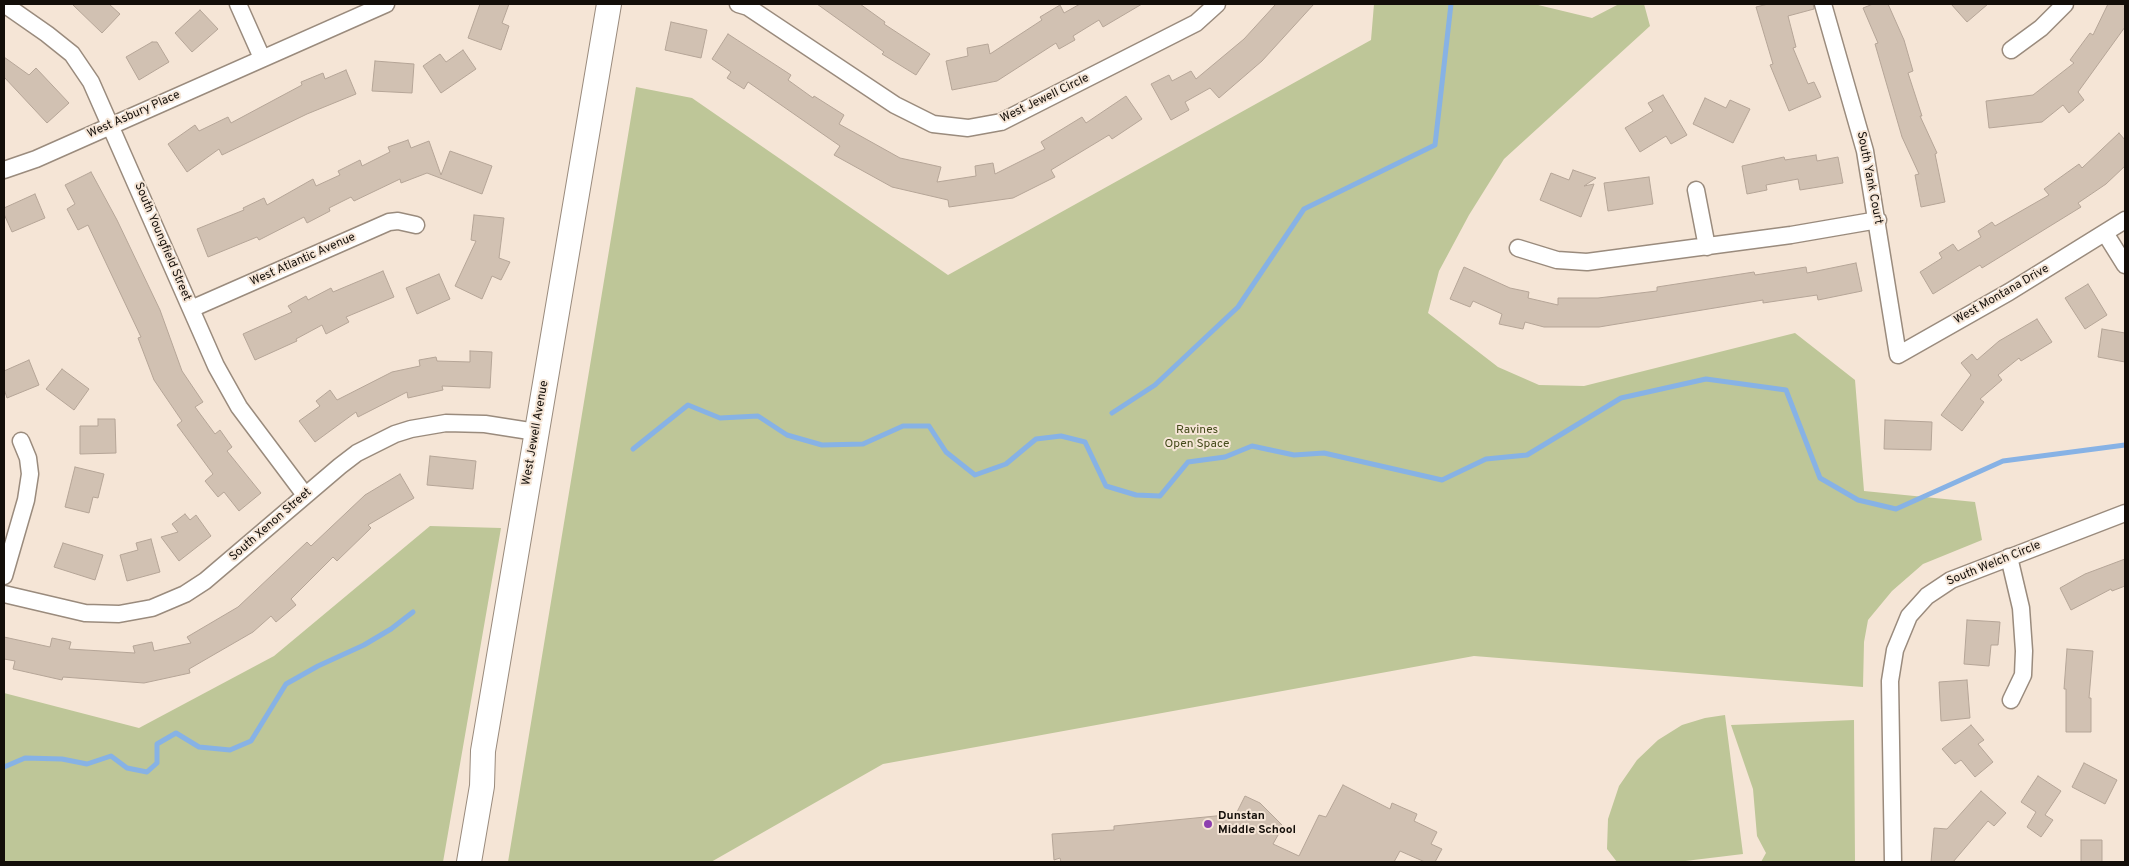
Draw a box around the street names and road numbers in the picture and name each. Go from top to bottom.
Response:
street label: West Jewell Circle [998,71,1092,127]
street label: West Asbury Place [85,88,183,142]
street label: South Yank Court [1853,130,1885,226]
street label: South Youngfield Street [130,181,194,303]
street label: West Atlantic Avenue [248,230,358,290]
street label: West Montana Drive [1952,262,2052,328]
street label: West Jewell Avenue [520,380,552,486]
street label: South Xenon Street [227,485,315,565]
street label: South Welch Circle [1945,539,2043,589]

